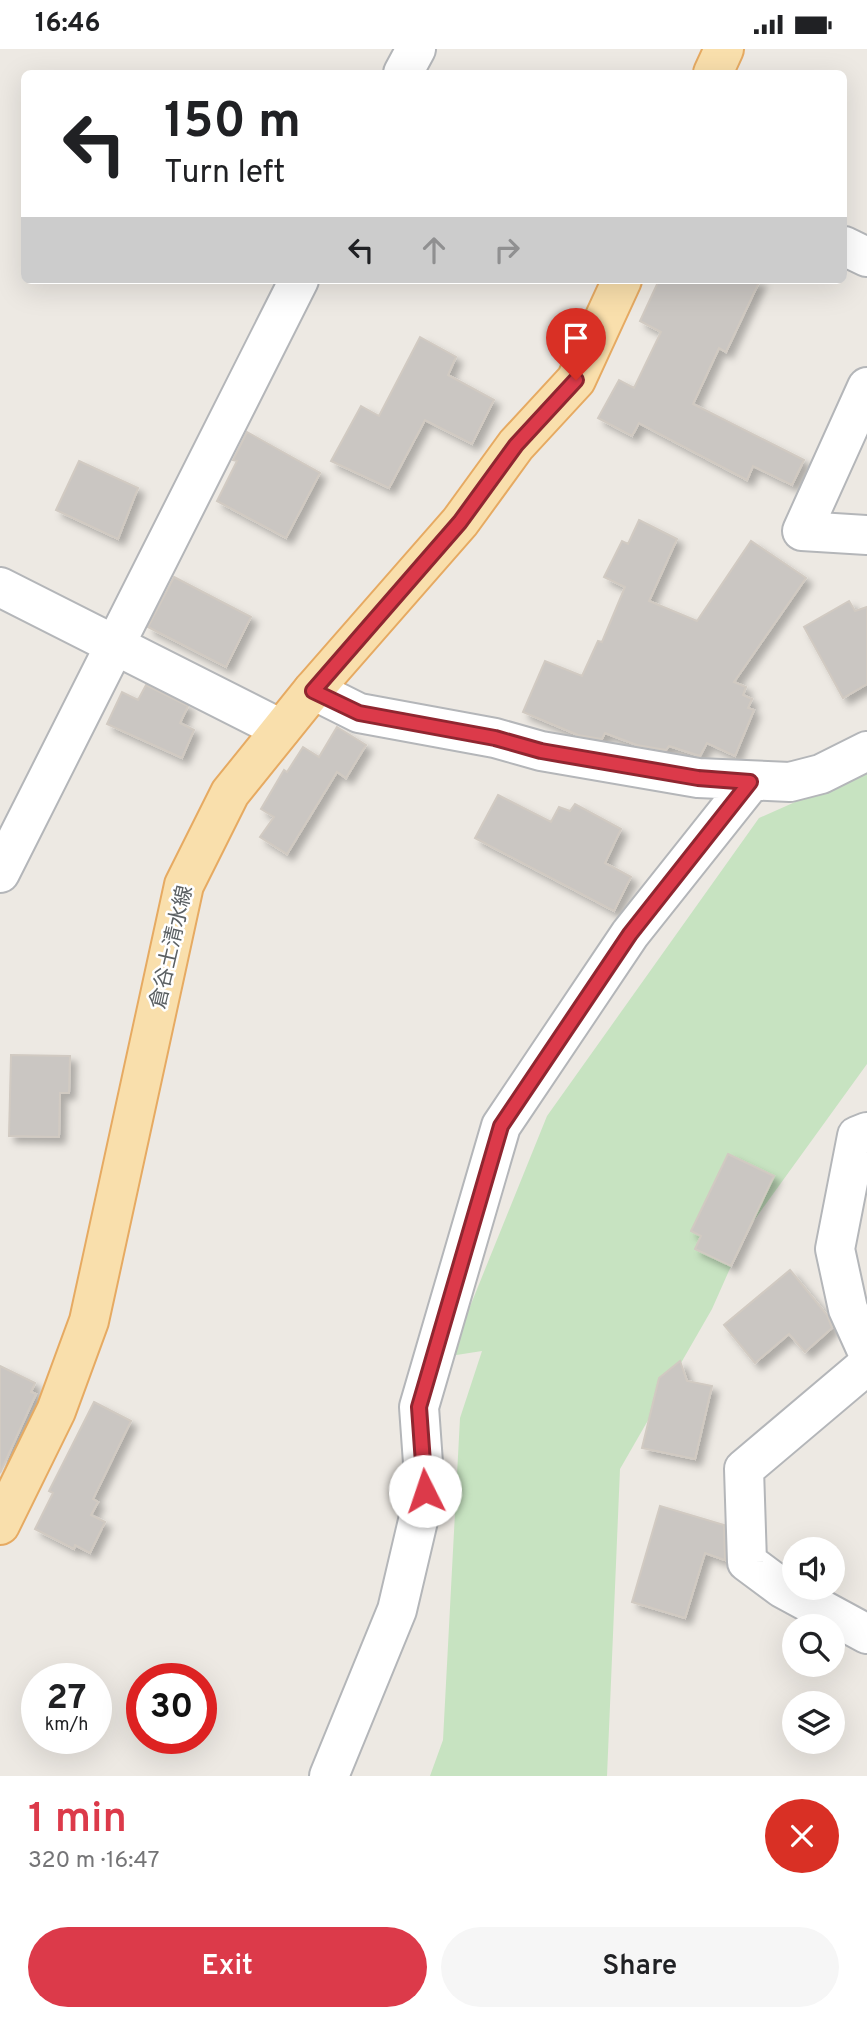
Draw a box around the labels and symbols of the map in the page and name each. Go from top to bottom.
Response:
pin [546,308,606,380]
street label: 倉谷土清水線 [145,883,200,1012]
position arrow [388,1454,462,1528]
speed limit sign: 30 [126,1663,217,1754]

